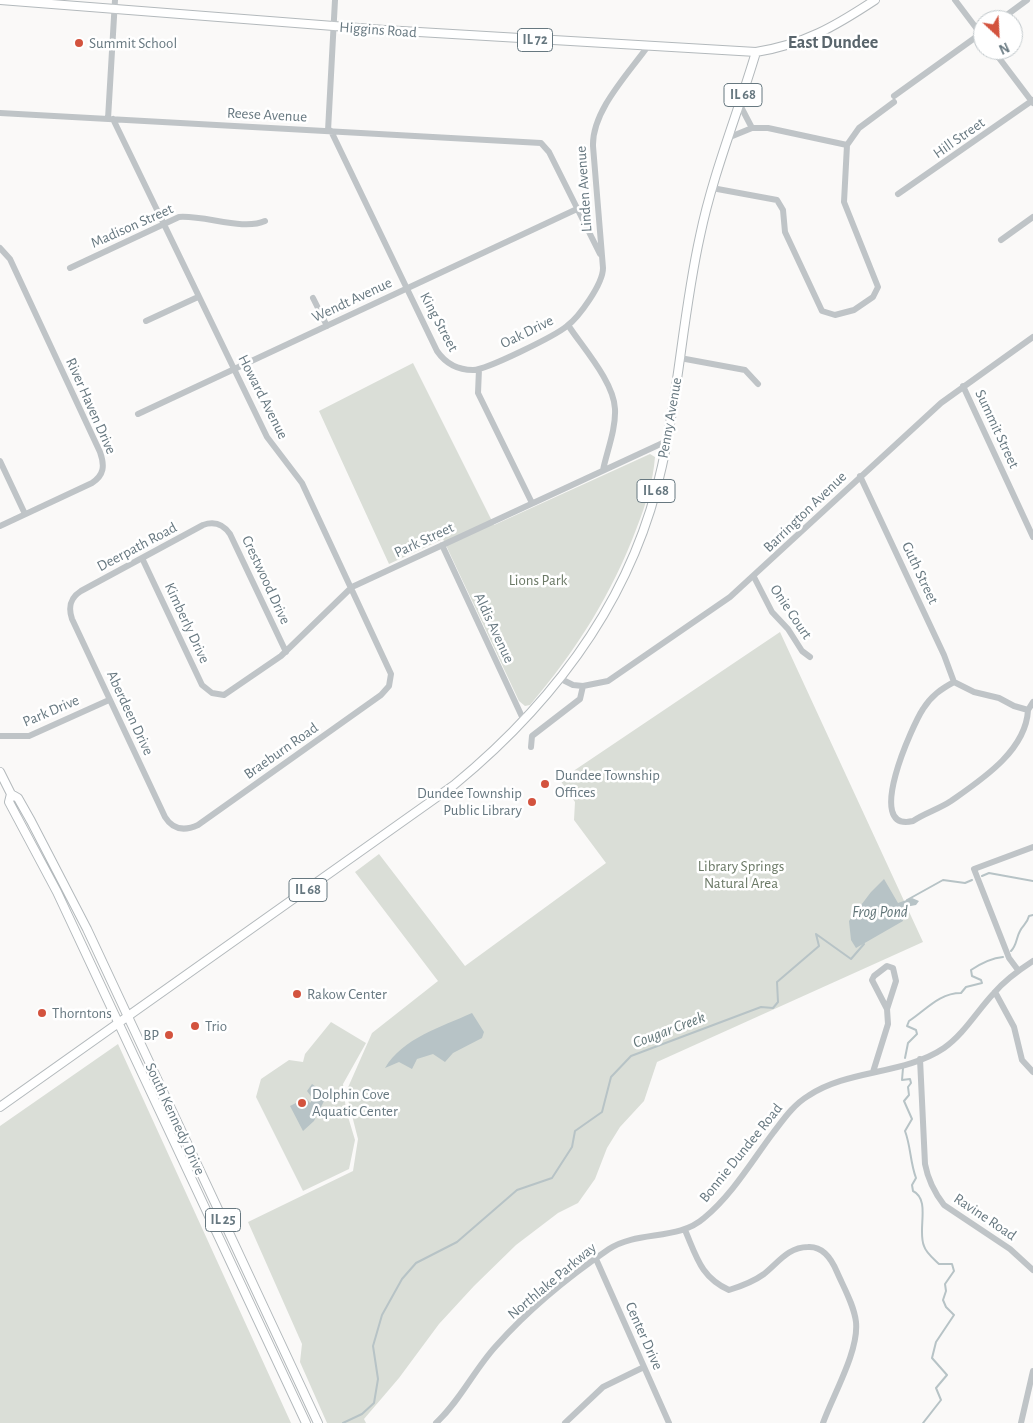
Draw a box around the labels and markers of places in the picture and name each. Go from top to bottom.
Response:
place label: Summit School [89,34,177,52]
marker: Summit School [73,37,85,49]
place label: Dundee Township Offices [555,766,660,801]
marker: Dundee Township Offices [539,778,551,790]
place label: Dundee Township Public Library [417,784,522,819]
marker: Dundee Township Public Library [526,796,538,808]
place label: Rakow Center [307,985,387,1003]
marker: Rakow Center [291,988,303,1000]
place label: Thorntons [52,1004,112,1022]
marker: Thorntons [36,1007,48,1019]
place label: Trio [205,1017,227,1035]
marker: Trio [189,1020,201,1032]
place label: BP [143,1026,159,1044]
marker: BP [163,1029,175,1041]
place label: Dolphin Cove Aquatic Center [312,1085,398,1120]
marker: Dolphin Cove Aquatic Center [296,1097,308,1109]

